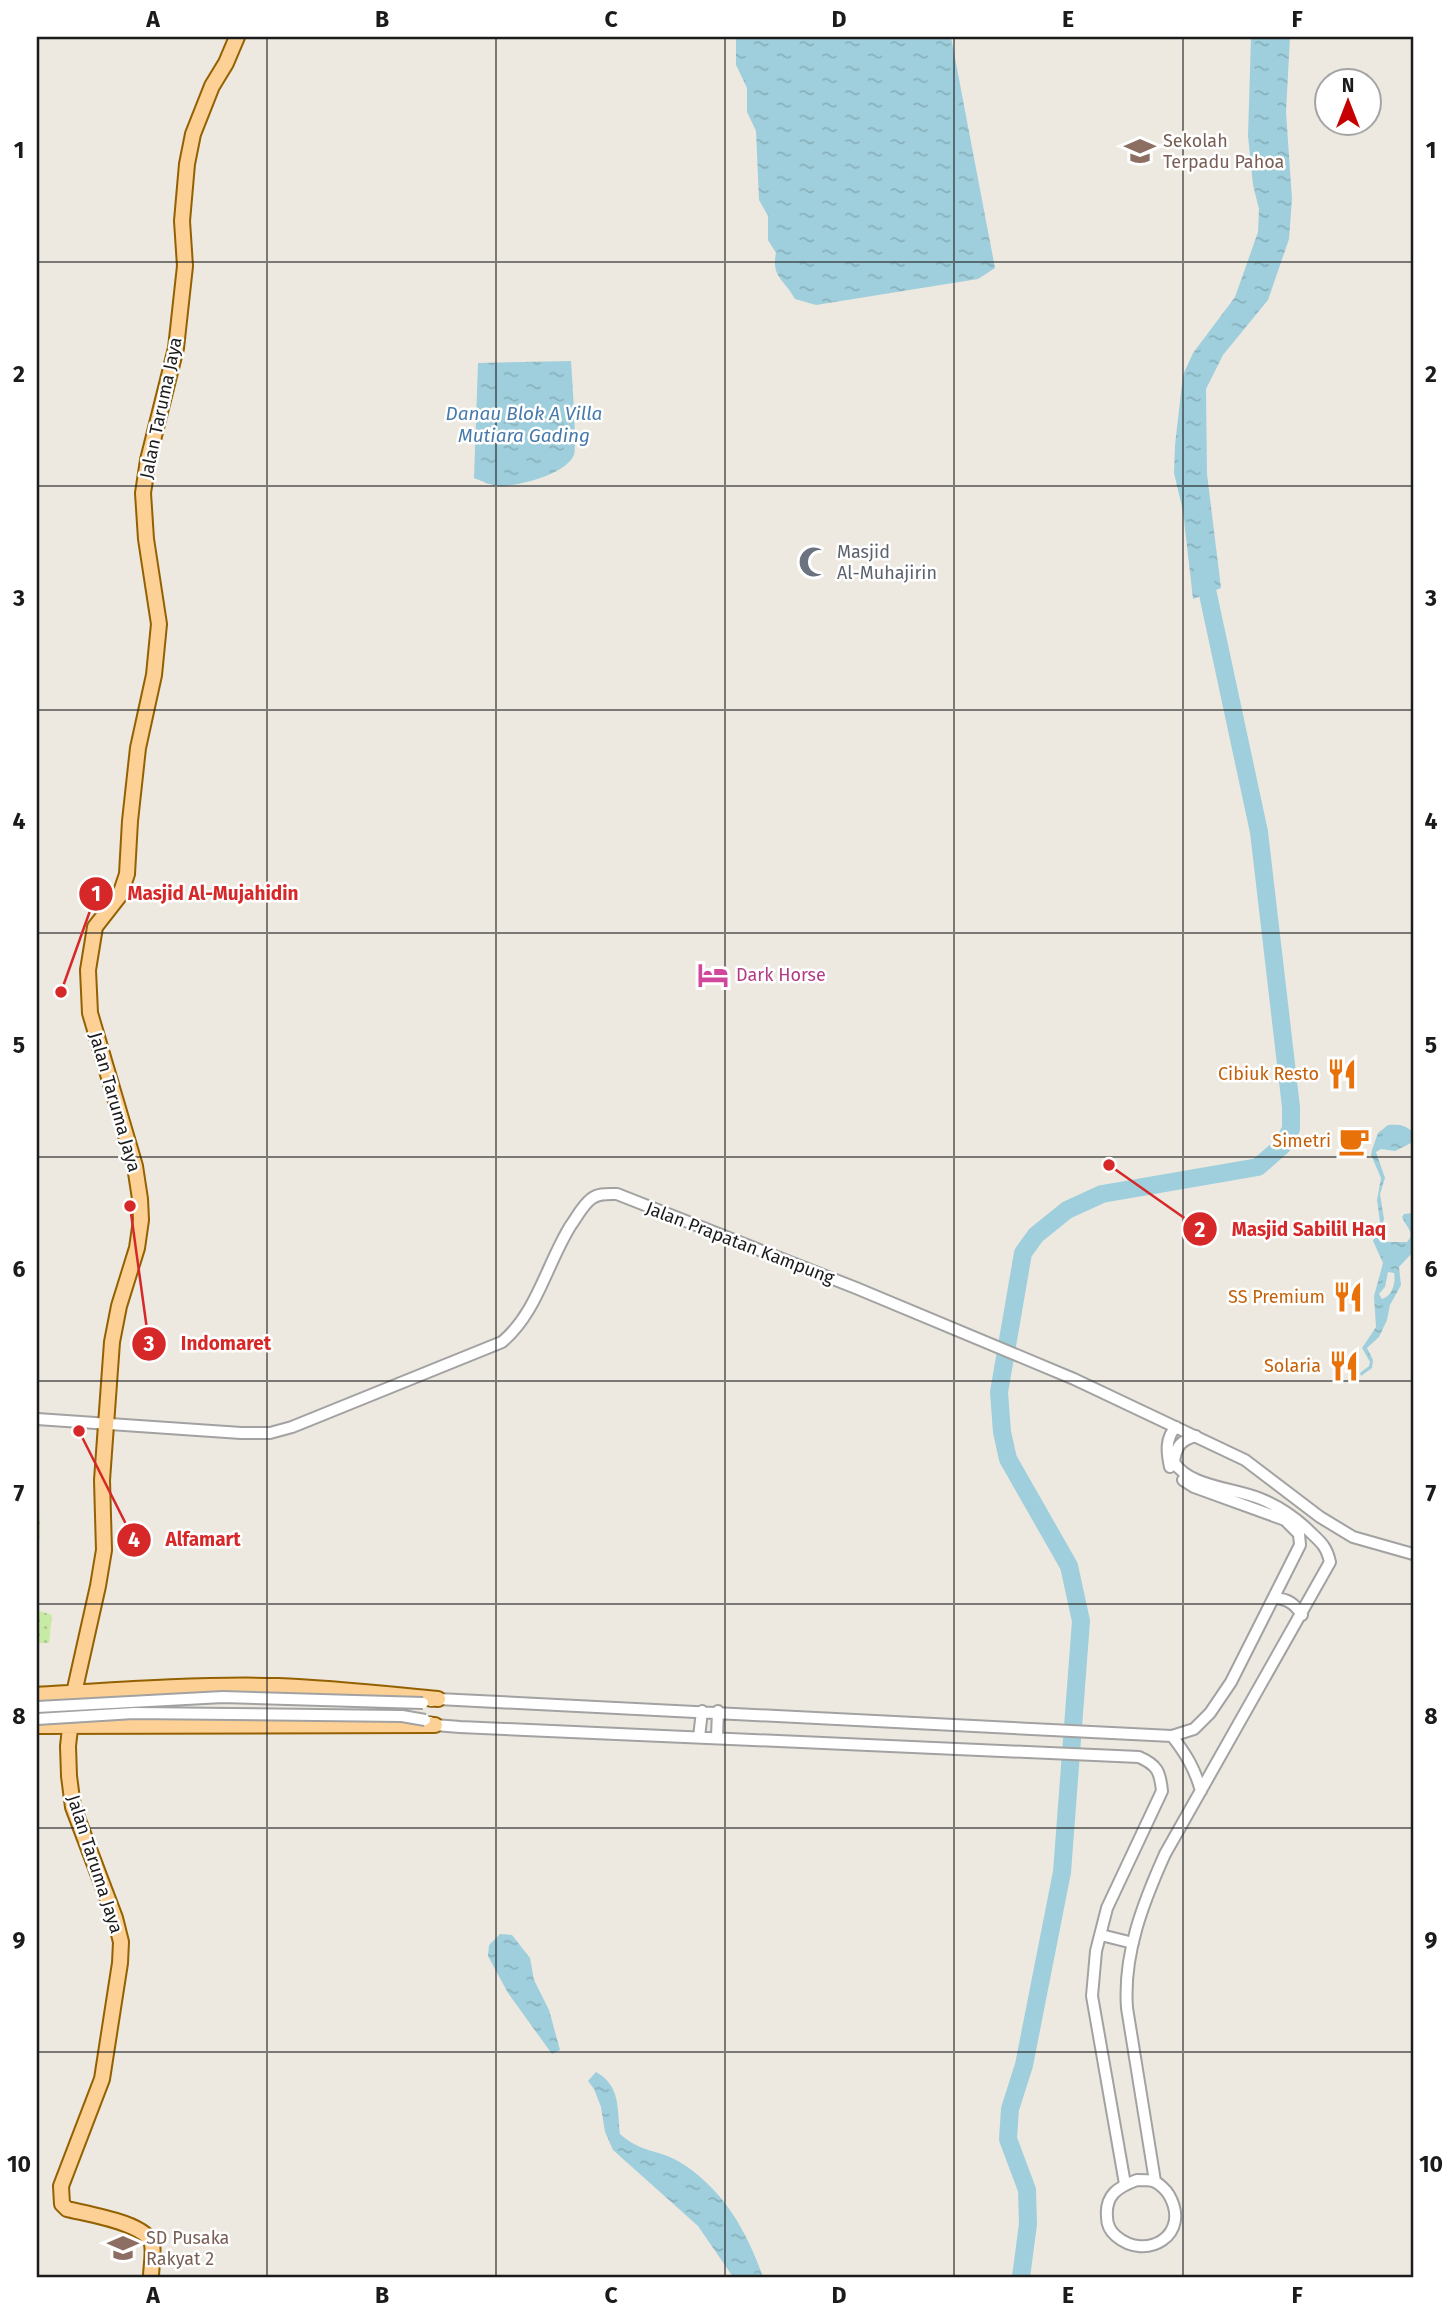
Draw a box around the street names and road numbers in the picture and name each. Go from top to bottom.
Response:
street label: Jalan Taruma Jaya [135,335,187,481]
street label: Jalan Taruma Jaya [85,1030,145,1174]
street label: Jalan Prapatan Kampung [643,1197,838,1289]
street label: Jalan Taruma Jaya [62,1792,128,1936]

